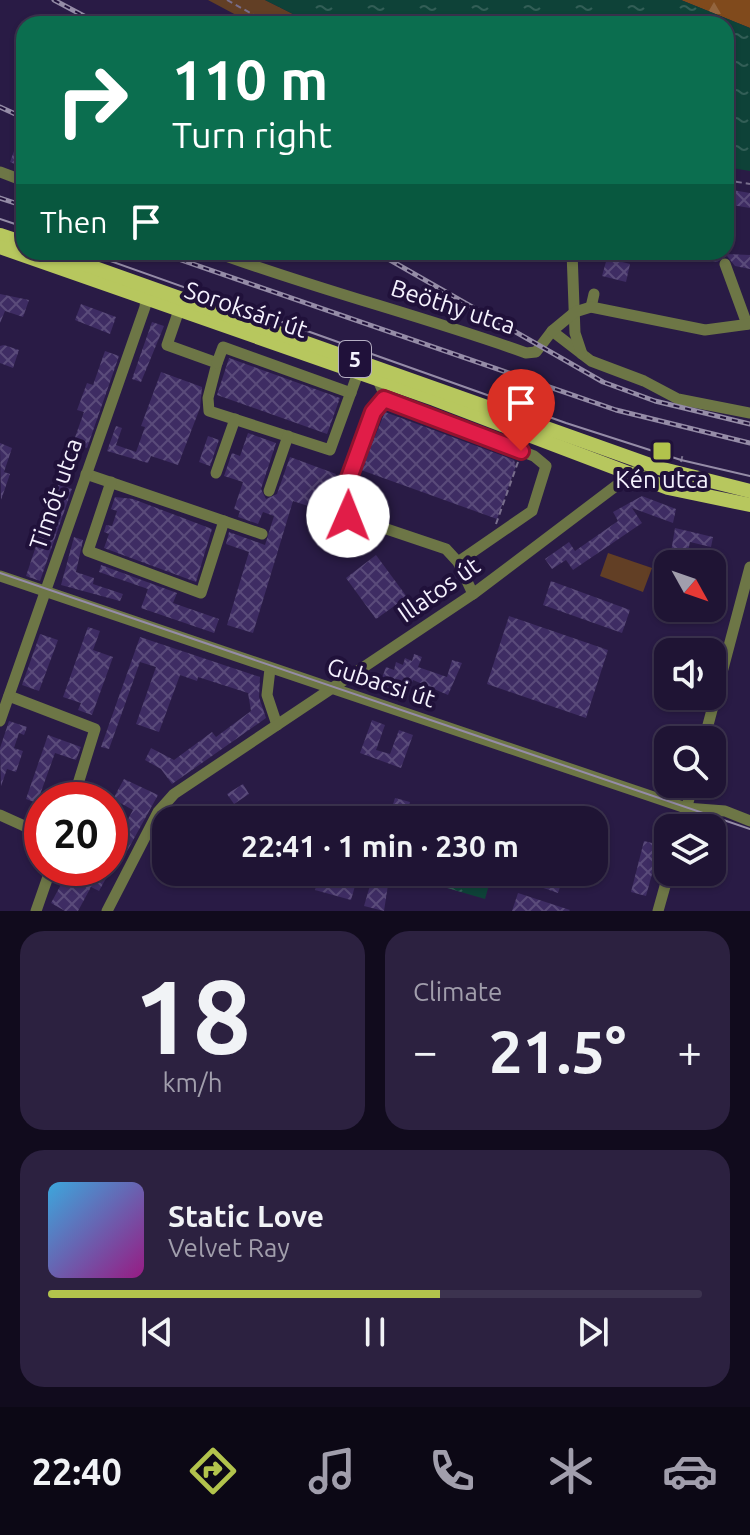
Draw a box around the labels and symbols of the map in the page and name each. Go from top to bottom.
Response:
street label: Beöthy utca [388,274,519,339]
street label: Soroksári út [181,276,312,343]
road number: 5 [339,341,371,377]
pin [487,369,555,451]
street label: Timót utca [24,435,87,553]
marker: Kén utca [651,440,673,462]
place label: Kén utca [615,466,709,493]
position arrow [306,474,390,558]
north arrow [654,550,726,622]
street label: Illatos út [393,551,485,627]
street label: Gubacsi út [324,652,439,713]
speed limit sign: 20 [24,782,128,886]

